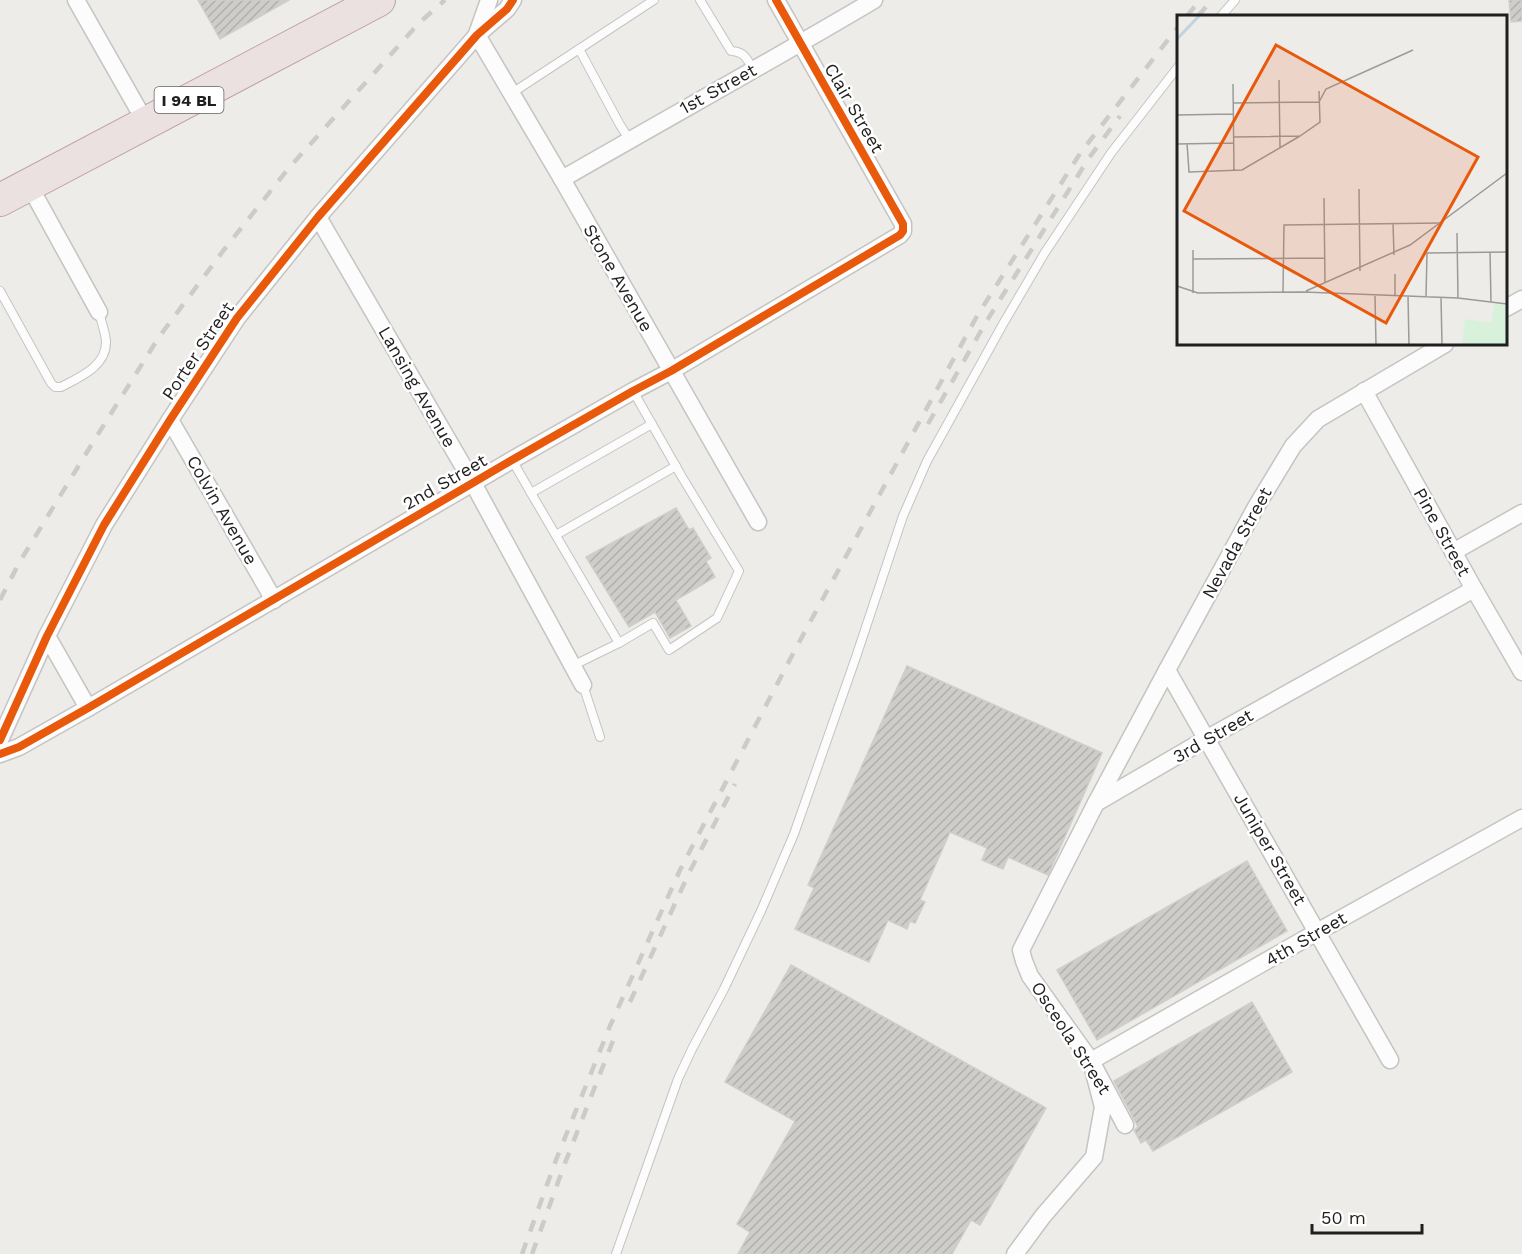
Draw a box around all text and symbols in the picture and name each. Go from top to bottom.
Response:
inset map [1177,15,1507,345]
street label: 1st Street [676,59,760,118]
street label: Clair Street [820,59,889,157]
road number: I 94 BL [154,87,224,113]
street label: Stone Avenue [579,220,658,335]
street label: Porter Street [157,297,238,404]
street label: Lansing Avenue [374,323,461,451]
street label: 2nd Street [399,449,491,514]
street label: Colvin Avenue [183,451,262,568]
street label: Nevada Street [1197,483,1276,602]
street label: Pine Street [1410,484,1476,580]
street label: 3rd Street [1169,704,1257,767]
street label: Juniper Street [1230,789,1311,909]
street label: 4th Street [1262,907,1350,970]
street label: Osceola Street [1027,978,1116,1098]
scale bar [1312,1197,1422,1235]
text: 50 m [1321,1207,1366,1228]

